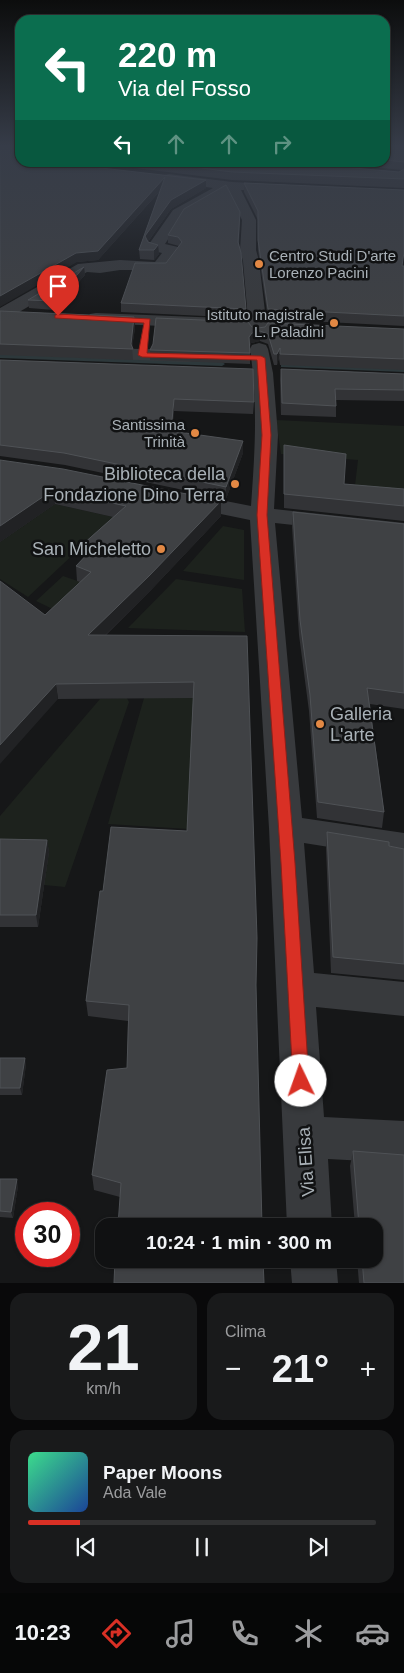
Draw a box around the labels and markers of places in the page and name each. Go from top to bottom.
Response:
place label: Centro Studi D'arte Lorenzo Pacini [269,247,396,281]
marker: Centro Studi D'arte Lorenzo Pacini [253,258,265,270]
pin [37,265,79,316]
place label: Istituto magistrale L. Paladini [206,306,324,340]
marker: Istituto magistrale L. Paladini [328,317,340,329]
place label: Santissima Trinità [112,416,186,450]
marker: Santissima Trinità [189,427,201,439]
place label: Biblioteca della Fondazione Dino Terra [43,464,226,505]
marker: Biblioteca della Fondazione Dino Terra [229,478,241,490]
place label: San Micheletto [32,539,151,559]
marker: San Micheletto [155,543,167,555]
place label: Galleria L'arte [330,704,393,745]
marker: Galleria L'arte [314,718,326,730]

